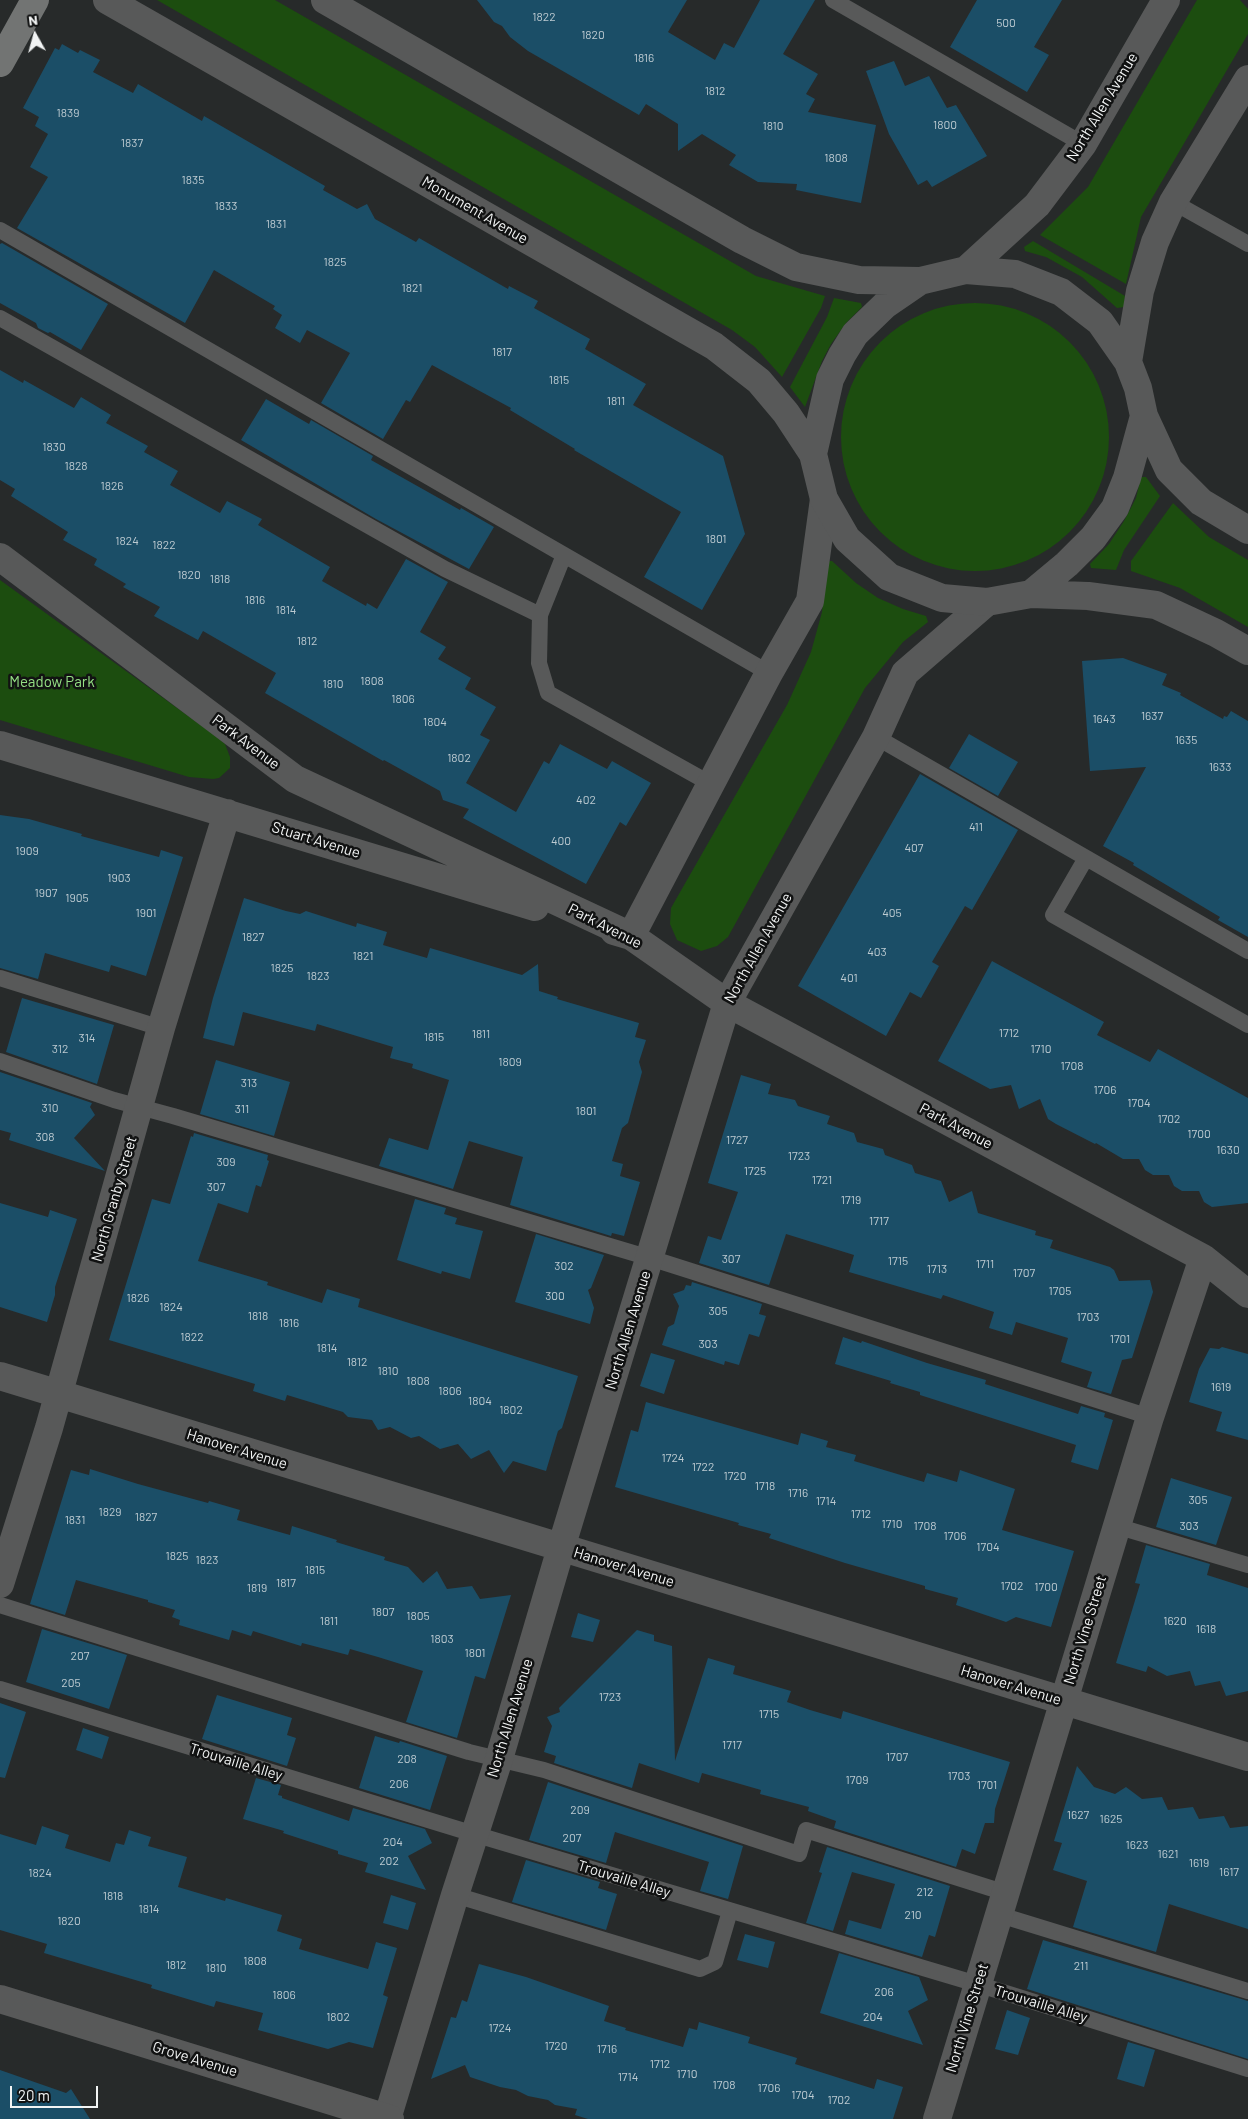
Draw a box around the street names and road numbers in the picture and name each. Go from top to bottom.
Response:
street label: North Allen Avenue [1063,50,1141,164]
street label: Monument Avenue [419,172,531,248]
street label: Park Avenue [209,711,283,773]
street label: Stuart Avenue [270,818,362,862]
street label: North Allen Avenue [720,890,796,1006]
street label: Park Avenue [565,900,645,952]
street label: Park Avenue [916,1099,996,1153]
street label: North Granby Street [87,1134,141,1264]
street label: North Allen Avenue [601,1268,655,1392]
street label: Hanover Avenue [184,1425,290,1473]
street label: Hanover Avenue [571,1543,677,1591]
street label: North Vine Street [1060,1573,1110,1687]
street label: North Allen Avenue [483,1656,537,1780]
street label: Hanover Avenue [958,1661,1064,1709]
street label: Trouvaille Alley [187,1739,285,1785]
street label: Trouvaille Alley [575,1856,673,1902]
street label: North Vine Street [942,1961,992,2075]
street label: Trouvaille Alley [992,1981,1090,2027]
street label: Grove Avenue [150,2038,240,2080]

